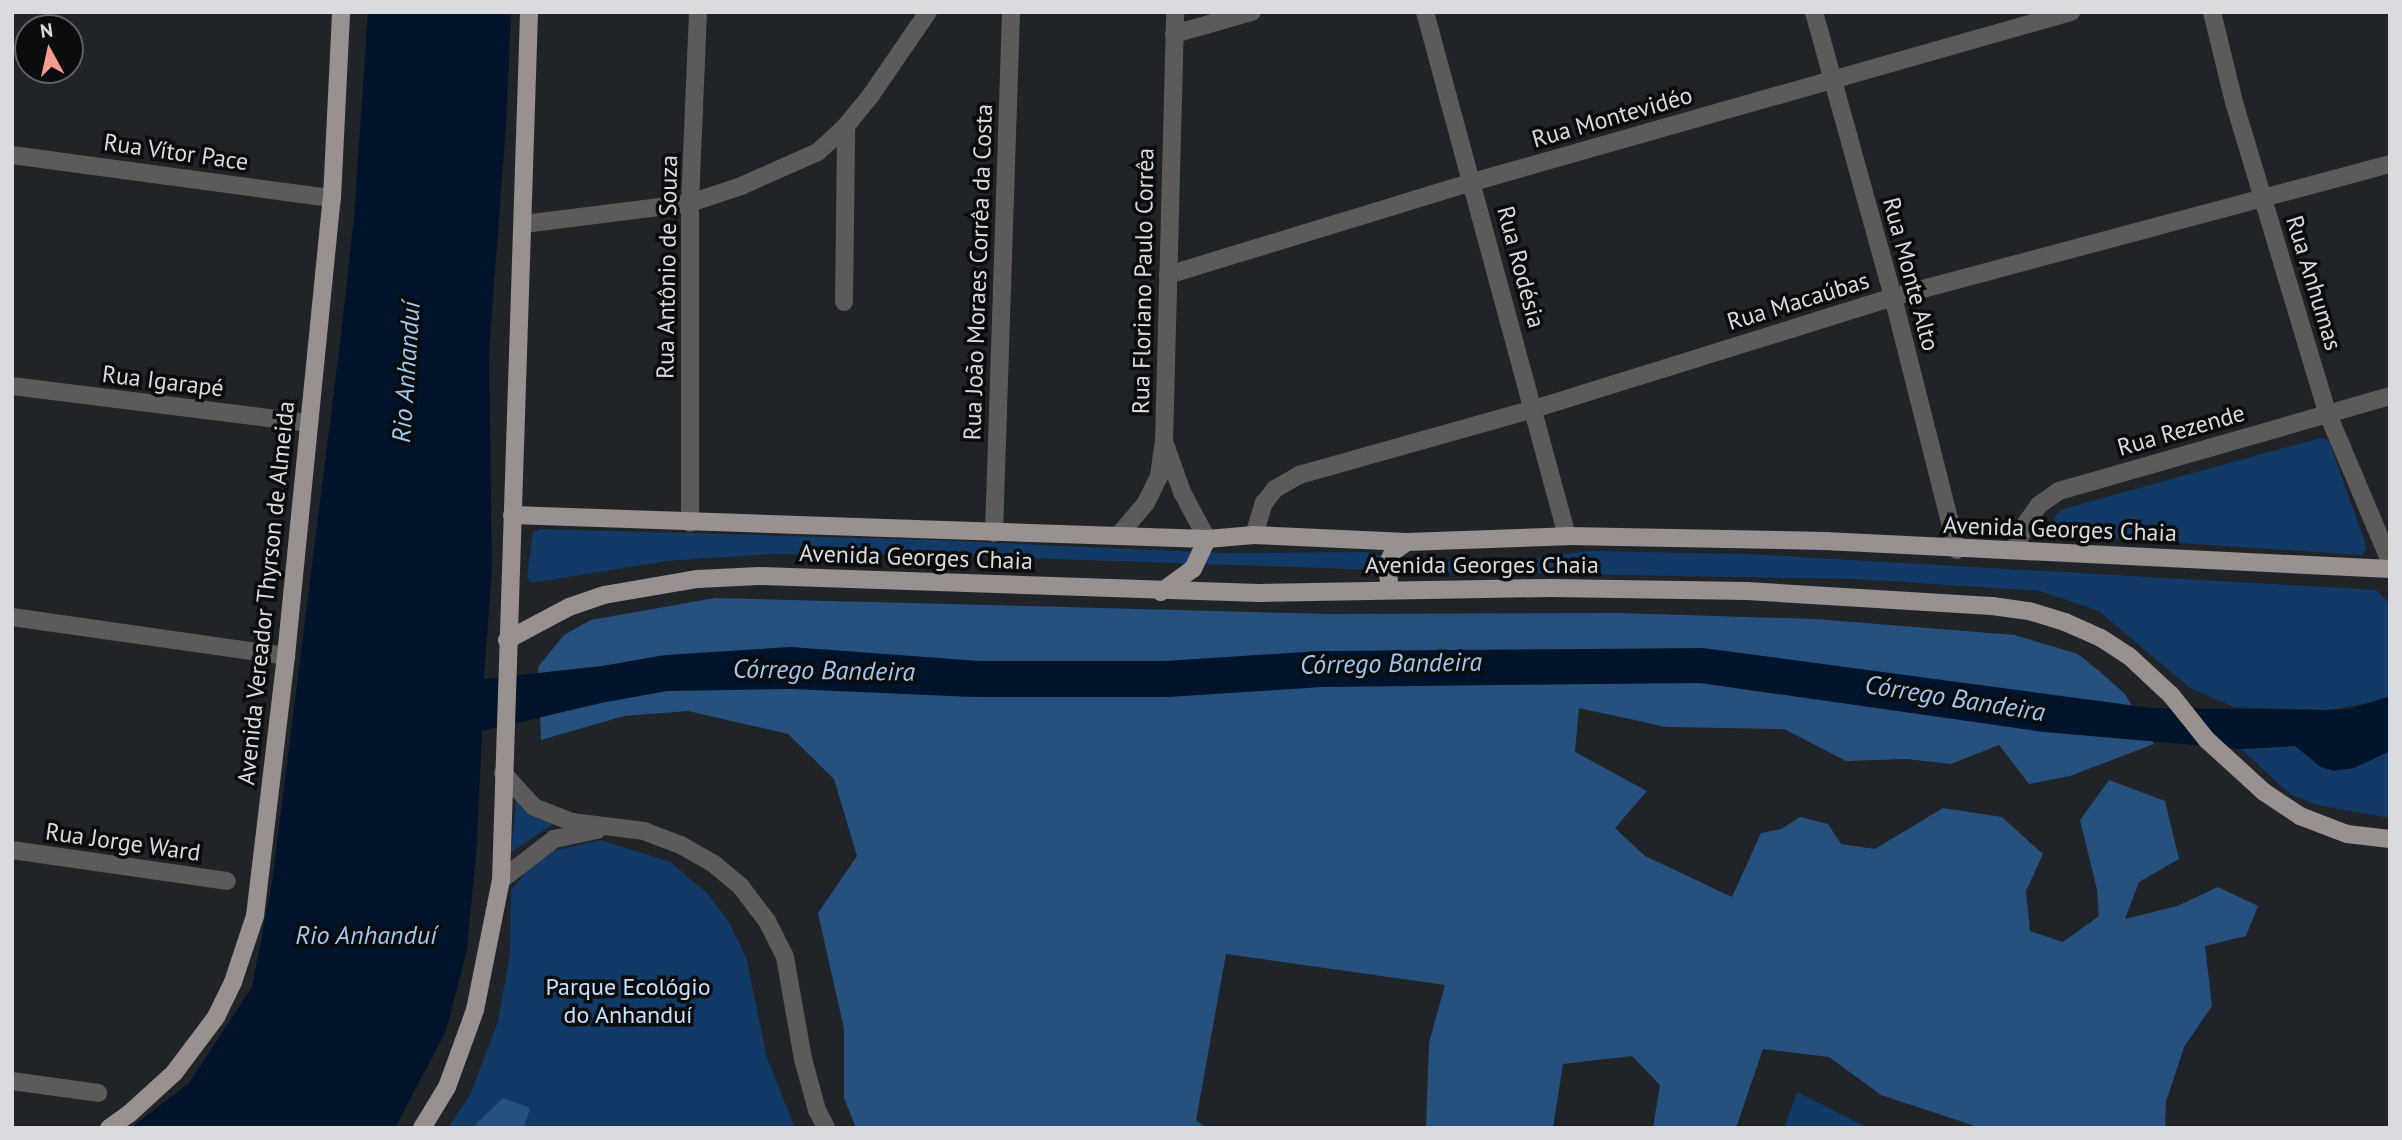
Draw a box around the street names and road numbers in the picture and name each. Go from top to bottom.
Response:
street label: Rua Montevidéo [1528,80,1696,154]
street label: Rua João Moraes Corrêa da Costa [958,103,998,441]
street label: Rua Vítor Pace [101,128,251,176]
street label: Rua Floriano Paulo Corrêa [1126,148,1160,414]
street label: Rua Antônio de Souza [651,154,683,380]
street label: Rua Monte Alto [1877,194,1945,354]
street label: Rua Rodésia [1491,203,1551,331]
street label: Rua Anhumas [2280,212,2348,354]
street label: Rua Macaúbas [1724,266,1872,336]
street label: Rua Igarapé [101,359,225,403]
street label: Avenida Vereador Thyrson de Almeida [231,398,301,788]
street label: Rua Rezende [2114,398,2248,462]
street label: Avenida Georges Chaia [1943,511,2177,547]
street label: Avenida Georges Chaia [799,539,1033,575]
street label: Avenida Georges Chaia [1365,551,1599,579]
street label: Rua Jorge Ward [43,817,203,867]

